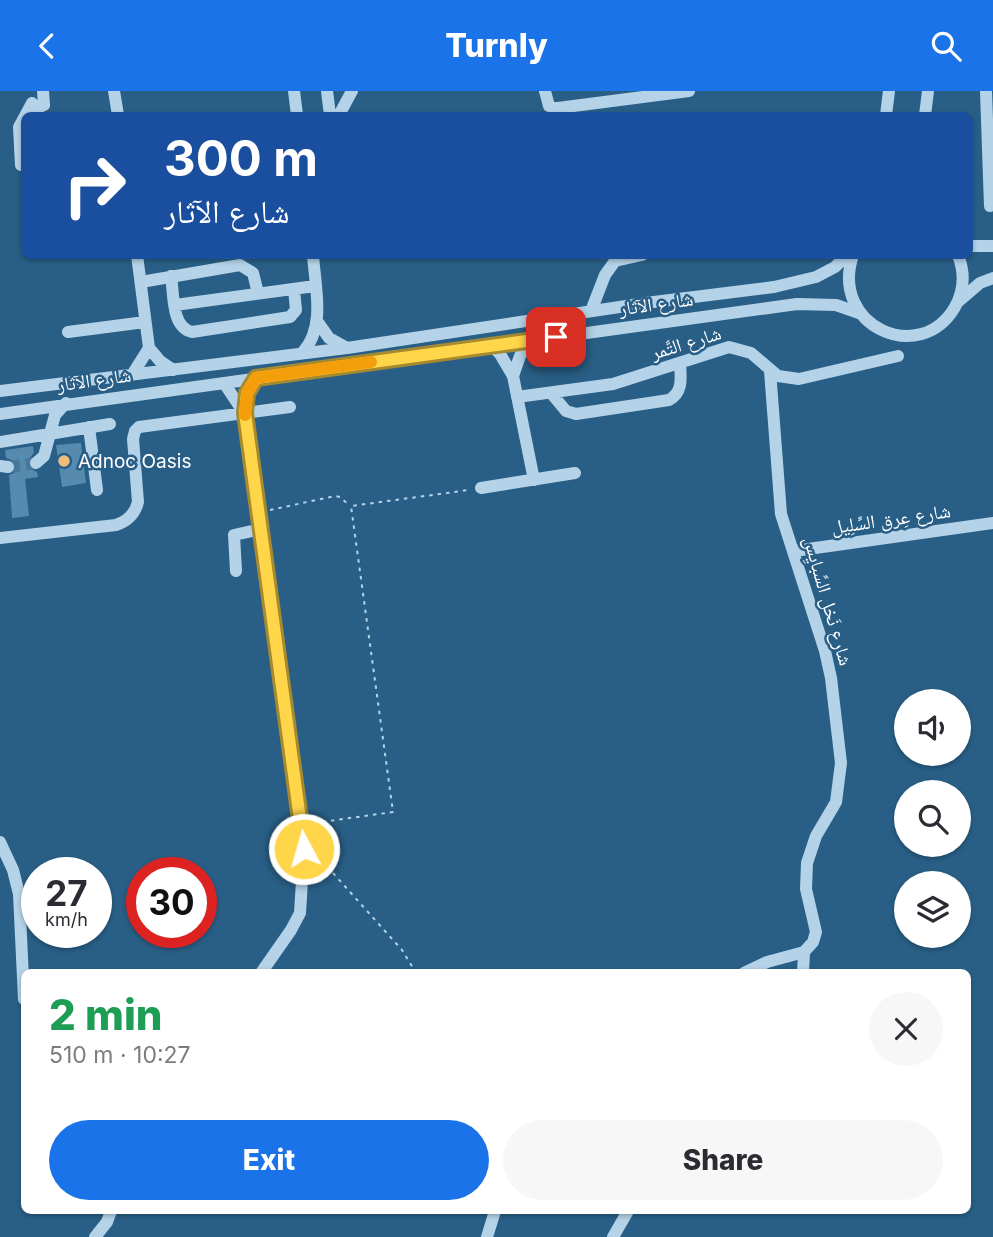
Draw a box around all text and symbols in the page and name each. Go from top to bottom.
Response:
text: Turnly [445,26,548,65]
icon: back [28,27,66,65]
icon: search [927,27,965,65]
text: 300 m [164,129,318,188]
icon: right [49,140,140,231]
text: شارع الآثار [164,192,289,231]
street label: شارع الآثار [617,287,694,321]
pin [526,307,586,367]
icon: arrive [537,318,575,356]
street label: شارع التَّمر [647,321,724,365]
street label: شارع الآثار [55,363,132,397]
place label: Adnoc Oasis [78,450,191,473]
marker: Adnoc Oasis [56,453,72,469]
street label: شارع عِرق السِّلِيل [830,499,952,539]
street label: شارع نَخل السِّبايِس [796,534,857,669]
map controls [894,689,971,948]
button: sound [894,689,971,766]
button: search [894,780,971,857]
position arrow [267,812,341,886]
speed limit sign: 30 [126,857,217,948]
button: layers [894,871,971,948]
text: 27 [45,872,88,914]
text: km/h [45,909,88,930]
text: 2 min [49,989,163,1040]
button: close [869,992,943,1066]
text: 510 m · 10:27 [49,1041,191,1069]
button: Exit [49,1120,489,1200]
button: Share [503,1120,943,1200]

